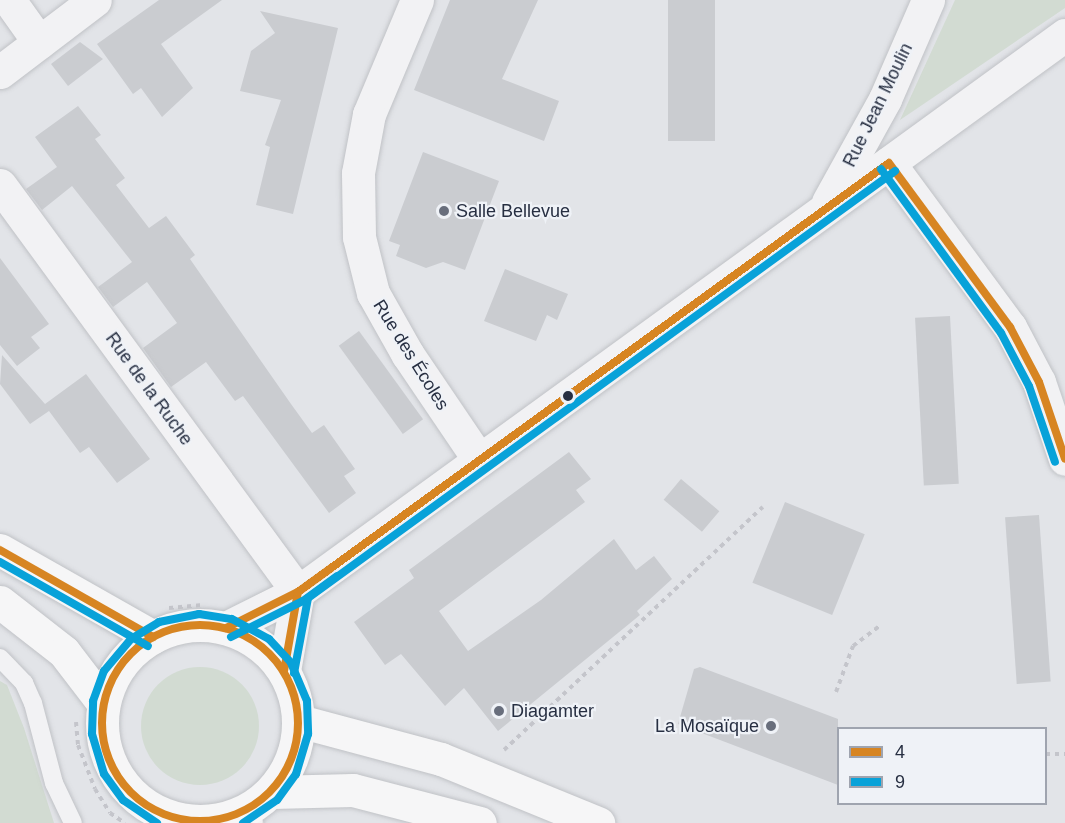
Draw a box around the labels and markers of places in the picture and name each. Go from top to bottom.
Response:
place label: Salle Bellevue [456,200,570,222]
marker: Salle Bellevue [437,204,451,218]
unlabelled marker [562,390,574,402]
place label: Diagamter [511,700,594,722]
marker: Diagamter [492,704,506,718]
place label: La Mosaïque [655,715,759,737]
marker: La Mosaïque [764,719,778,733]

